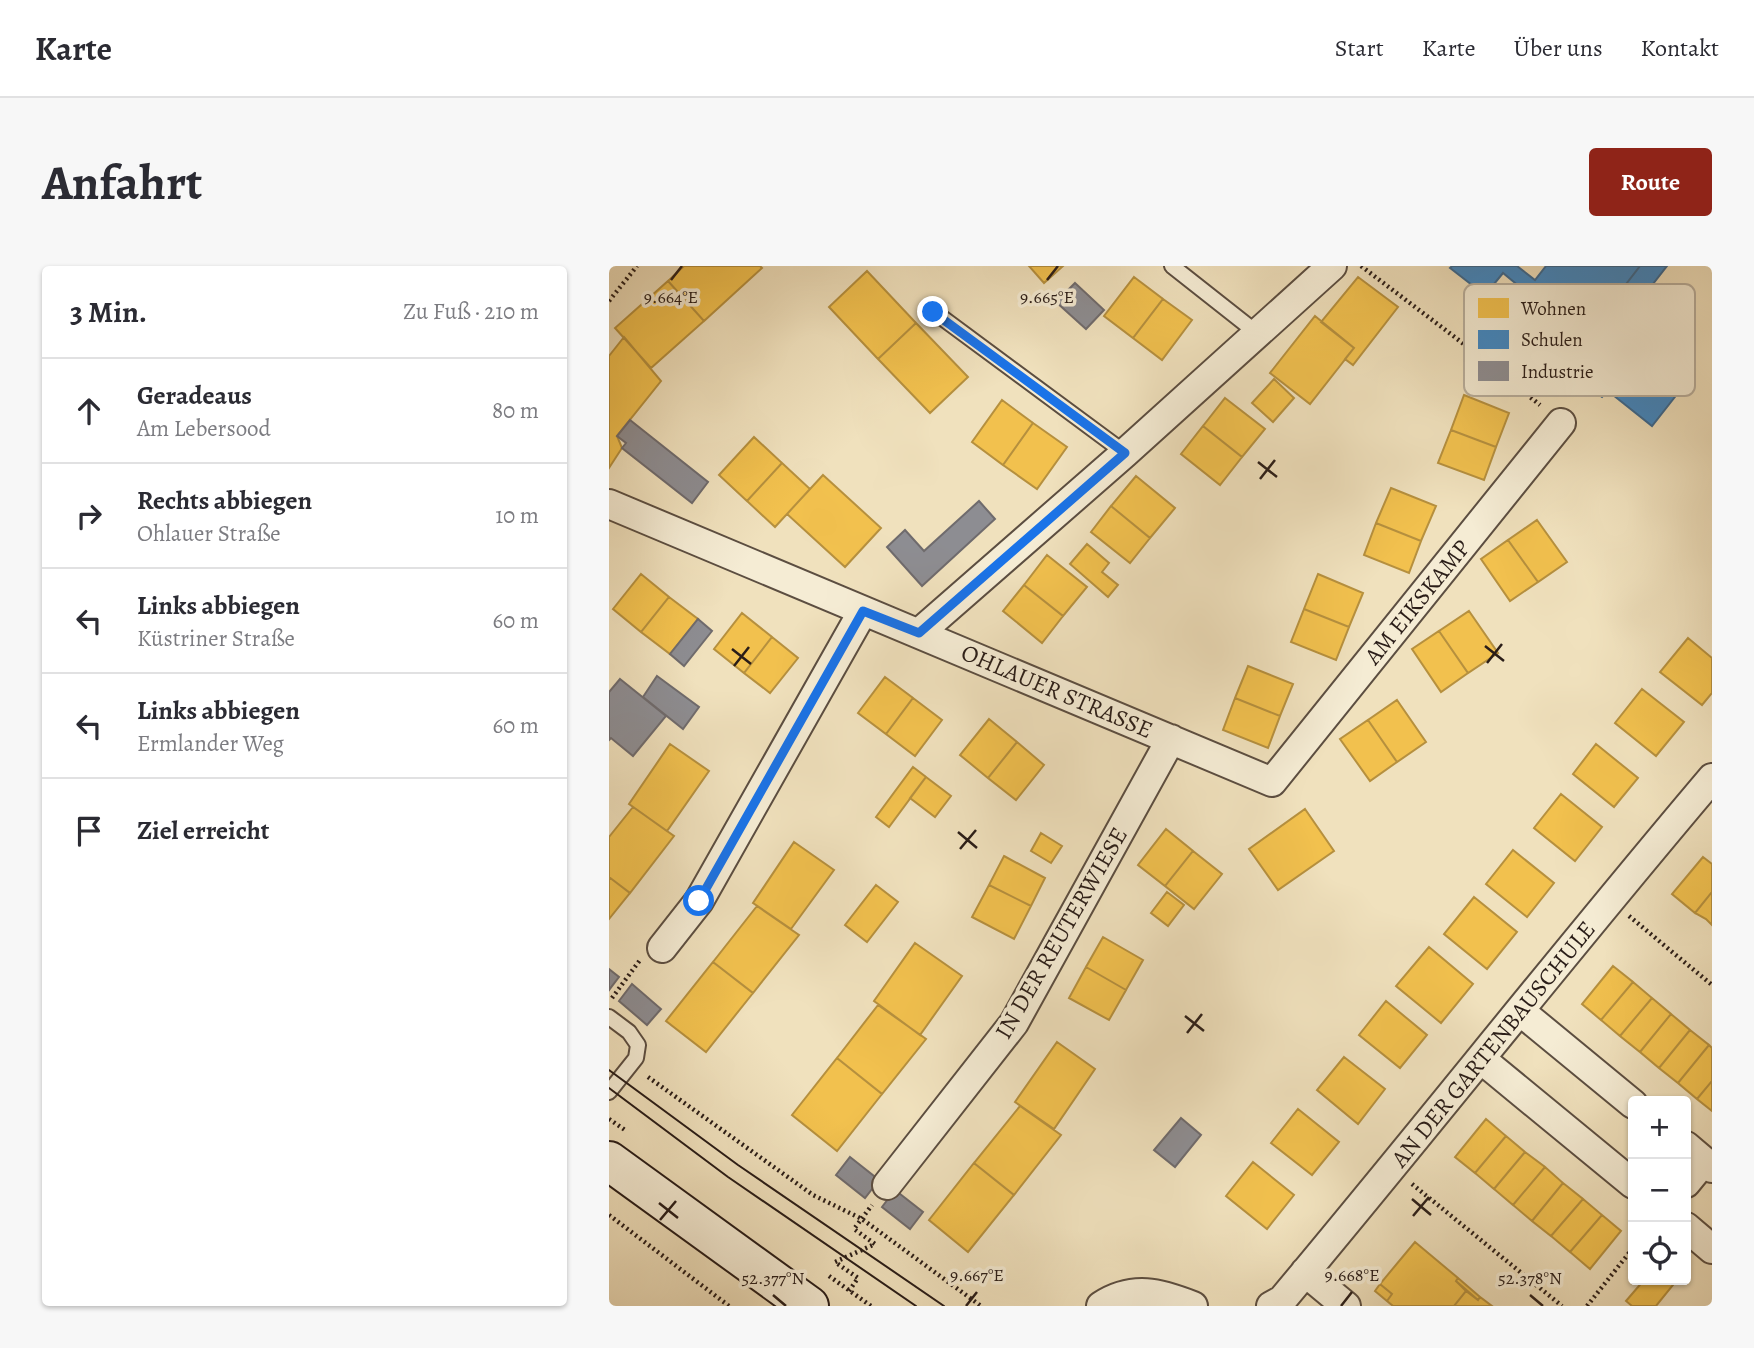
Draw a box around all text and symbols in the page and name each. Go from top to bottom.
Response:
text: Karte [35,26,112,71]
text: Start [1335,32,1384,64]
text: Karte [1422,32,1476,64]
text: Über uns [1514,32,1603,64]
text: Kontakt [1641,32,1719,64]
button: Route [1589,148,1712,216]
text: Anfahrt [42,149,202,216]
legend [1464,284,1695,396]
text: 9.664°E [644,285,698,309]
text: 9.665°E [1020,285,1074,309]
text: 3 Min. [70,292,147,332]
text: Zu Fuß · 210 m [403,296,539,327]
route end [917,296,948,327]
text: Wohnen [1520,296,1586,322]
text: Schulen [1521,327,1583,353]
text: Industrie [1521,359,1594,385]
text: Geradeaus [137,378,252,413]
icon: ahead [70,392,108,430]
text: 80 m [492,395,539,426]
text: Am Lebersood [137,413,271,444]
text: Rechts abbiegen [137,483,312,518]
icon: right [70,497,108,535]
text: 10 m [495,500,539,531]
text: Ohlauer Straße [137,518,281,549]
street label: AM EIKSKAMP [1356,533,1477,672]
text: Links abbiegen [137,588,300,623]
icon: left [70,602,108,640]
text: 60 m [492,605,539,636]
text: Küstriner Straße [137,623,295,654]
street label: OHLAUER STRASSE [956,636,1158,746]
text: Links abbiegen [137,693,300,728]
icon: left [70,707,108,745]
text: 60 m [492,710,539,741]
text: Ermlander Weg [137,728,284,759]
icon: arrive [70,812,108,850]
text: Ziel erreicht [137,813,270,848]
street label: IN DER REUTERWIESE [987,821,1135,1045]
route start [683,885,714,916]
street label: AN DER GARTENBAUSCHULE [1383,914,1602,1175]
map controls [1628,1096,1691,1285]
button: + [1628,1096,1691,1159]
button: − [1628,1159,1691,1222]
button: locate [1628,1222,1691,1285]
text: 9.667°E [950,1263,1004,1287]
text: 9.668°E [1324,1263,1380,1287]
text: 52.377°N [742,1266,804,1290]
text: 52.378°N [1498,1266,1562,1290]

